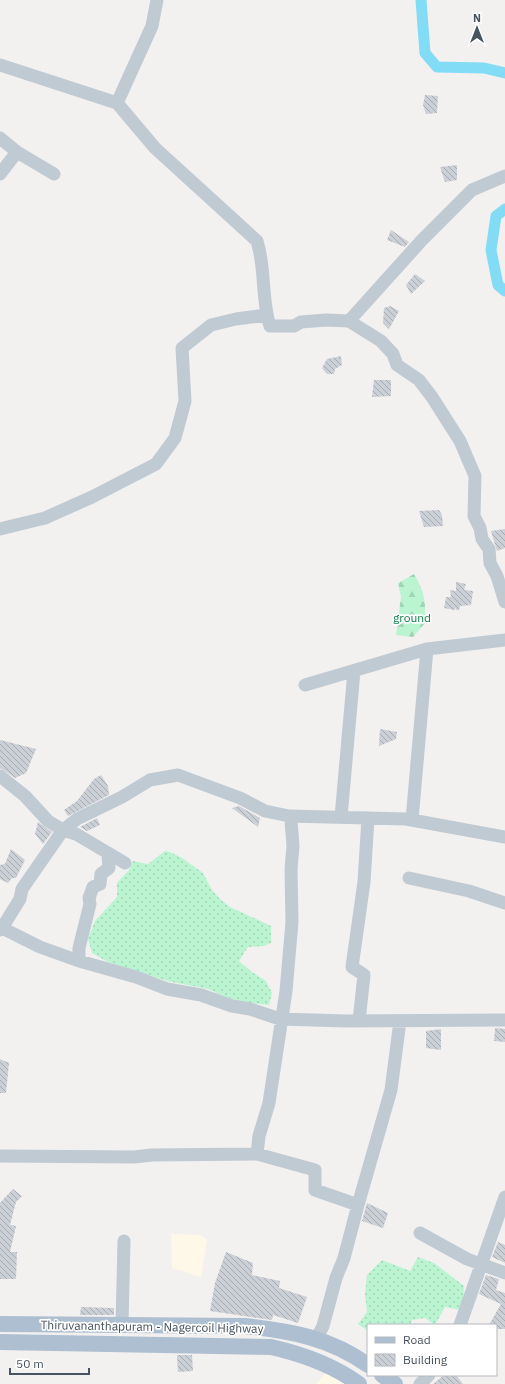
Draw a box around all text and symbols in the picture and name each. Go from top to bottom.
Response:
north arrow [457,8,497,48]
text: N [473,11,481,25]
park label: ground [393,610,431,625]
street label: Thiruvananthapuram - Nagercoil Highway [40,1317,264,1336]
legend [367,1324,497,1376]
text: Road [403,1332,431,1347]
scale bar [10,1350,89,1376]
text: Building [403,1352,448,1367]
text: 50 m [16,1356,44,1371]

